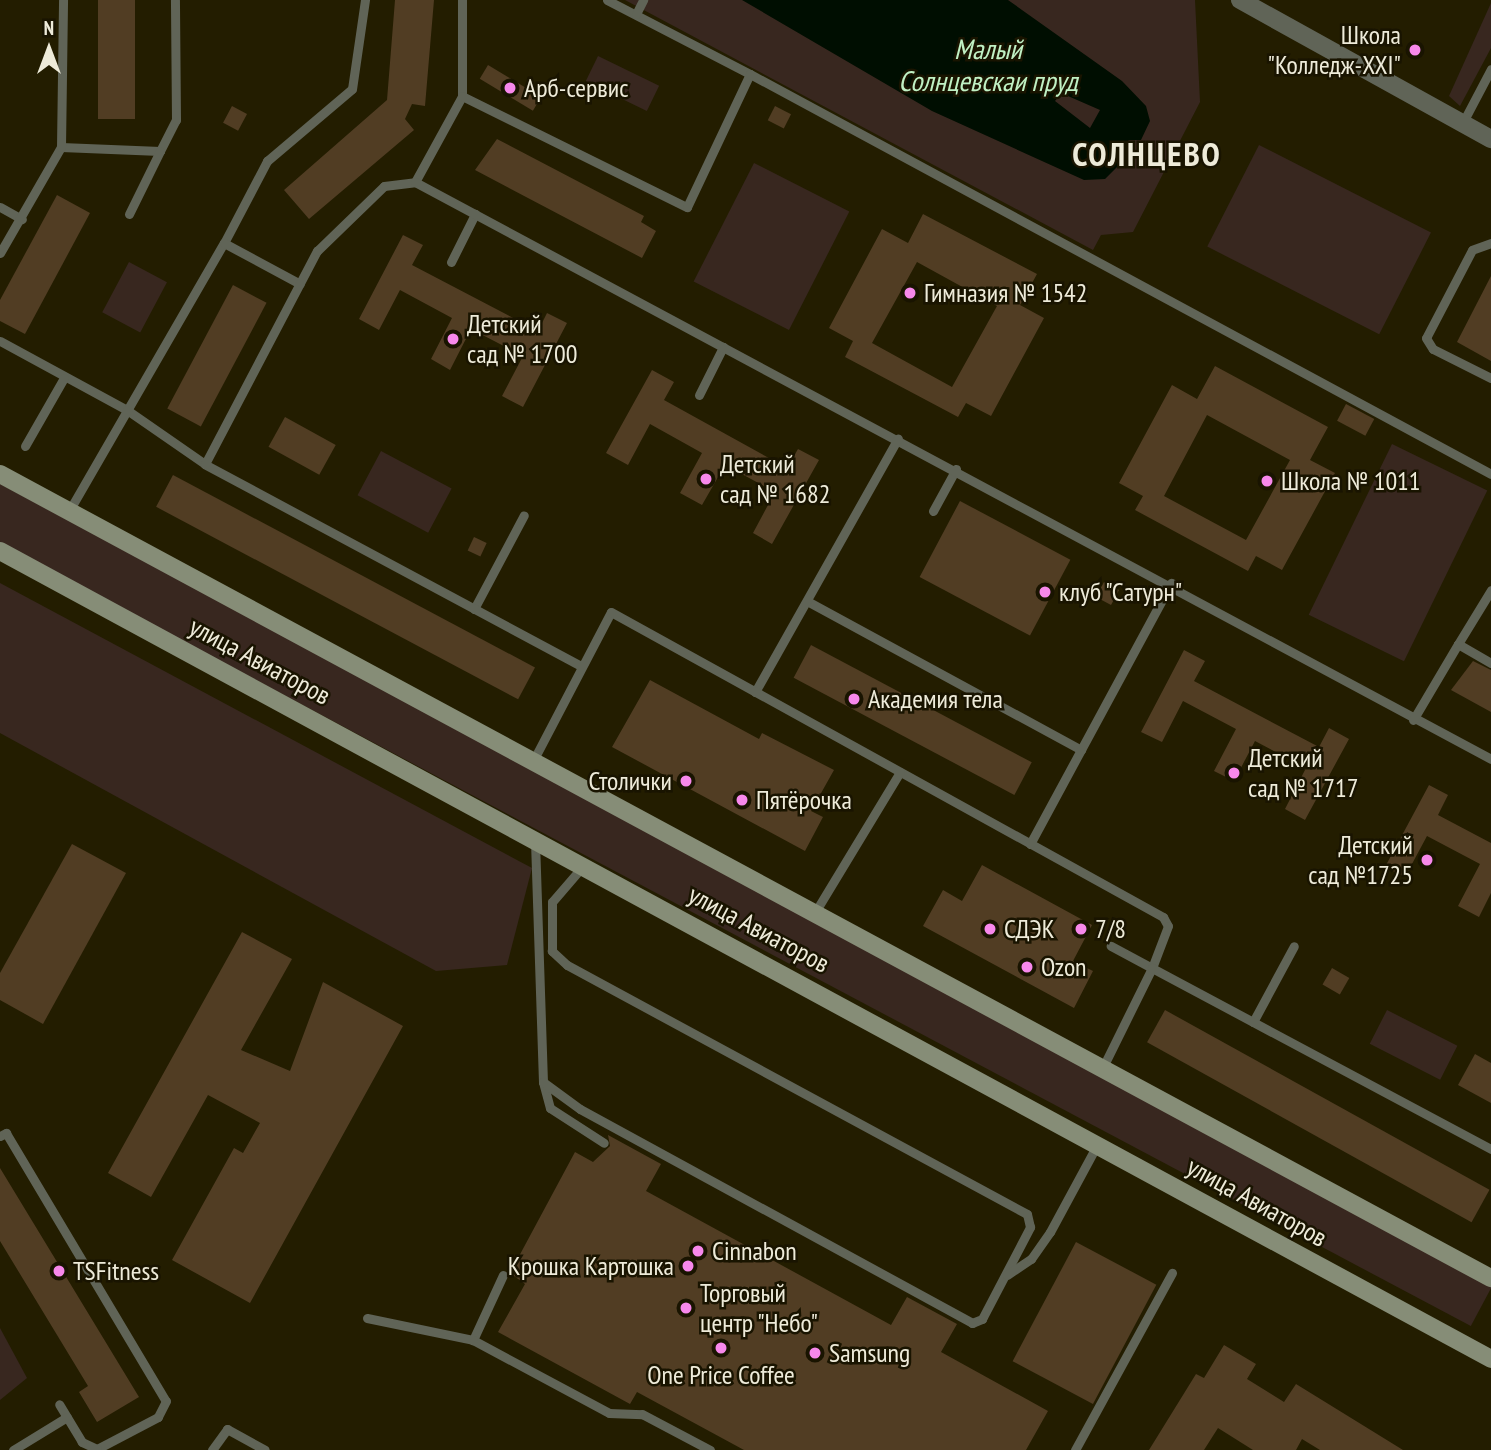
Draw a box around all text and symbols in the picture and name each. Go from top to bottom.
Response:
north arrow [14,14,84,84]
text: N [44,16,54,40]
place label: Школа "Колледж-XXI" [1268,19,1401,80]
water label: Малый Солнцевскаи пруд [898,32,1078,98]
marker: Школа "Колледж-XXI" [1407,42,1423,58]
place label: Арб-сервис [524,72,628,104]
marker: Арб-сервис [502,80,518,96]
district label: СОЛНЦЕВО [1073,134,1221,174]
place label: Гимназия № 1542 [924,277,1087,309]
marker: Гимназия № 1542 [902,285,918,301]
place label: Детский сад № 1700 [467,308,577,370]
marker: Детский сад № 1700 [445,331,461,347]
place label: Детский сад № 1682 [720,448,830,510]
place label: Школа № 1011 [1281,465,1421,497]
marker: Детский сад № 1682 [698,471,714,487]
marker: Школа № 1011 [1259,473,1275,489]
place label: клуб "Сатурн" [1059,576,1184,608]
marker: клуб "Сатурн" [1037,584,1053,600]
street label: улица Авиаторов [184,611,336,711]
place label: Академия тела [868,683,1003,715]
marker: Академия тела [846,691,862,707]
place label: Детский сад № 1717 [1248,742,1358,804]
place label: Столички [588,765,672,797]
marker: Детский сад № 1717 [1226,765,1242,781]
marker: Столички [678,773,694,789]
place label: Пятёрочка [756,784,852,816]
marker: Пятёрочка [734,792,750,808]
place label: Детский сад №1725 [1308,829,1413,890]
marker: Детский сад №1725 [1419,852,1435,868]
street label: улица Авиаторов [683,879,835,979]
place label: СДЭК [1004,913,1054,945]
place label: 7/8 [1095,913,1126,945]
marker: СДЭК [982,921,998,937]
marker: 7/8 [1073,921,1089,937]
place label: Ozon [1041,951,1087,983]
marker: Ozon [1019,959,1035,975]
street label: улица Авиаторов [1181,1151,1333,1253]
place label: Cinnabon [712,1235,797,1267]
marker: Cinnabon [690,1243,706,1259]
place label: Крошка Картошка [508,1250,674,1282]
place label: TSFitness [73,1255,159,1287]
marker: Крошка Картошка [680,1258,696,1274]
marker: TSFitness [51,1263,67,1279]
place label: Торговый центр "Небо" [700,1277,819,1338]
marker: Торговый центр "Небо" [678,1300,694,1316]
place label: Samsung [829,1337,910,1369]
marker: One Price Coffee [713,1340,729,1356]
marker: Samsung [807,1345,823,1361]
place label: One Price Coffee [647,1359,795,1391]

